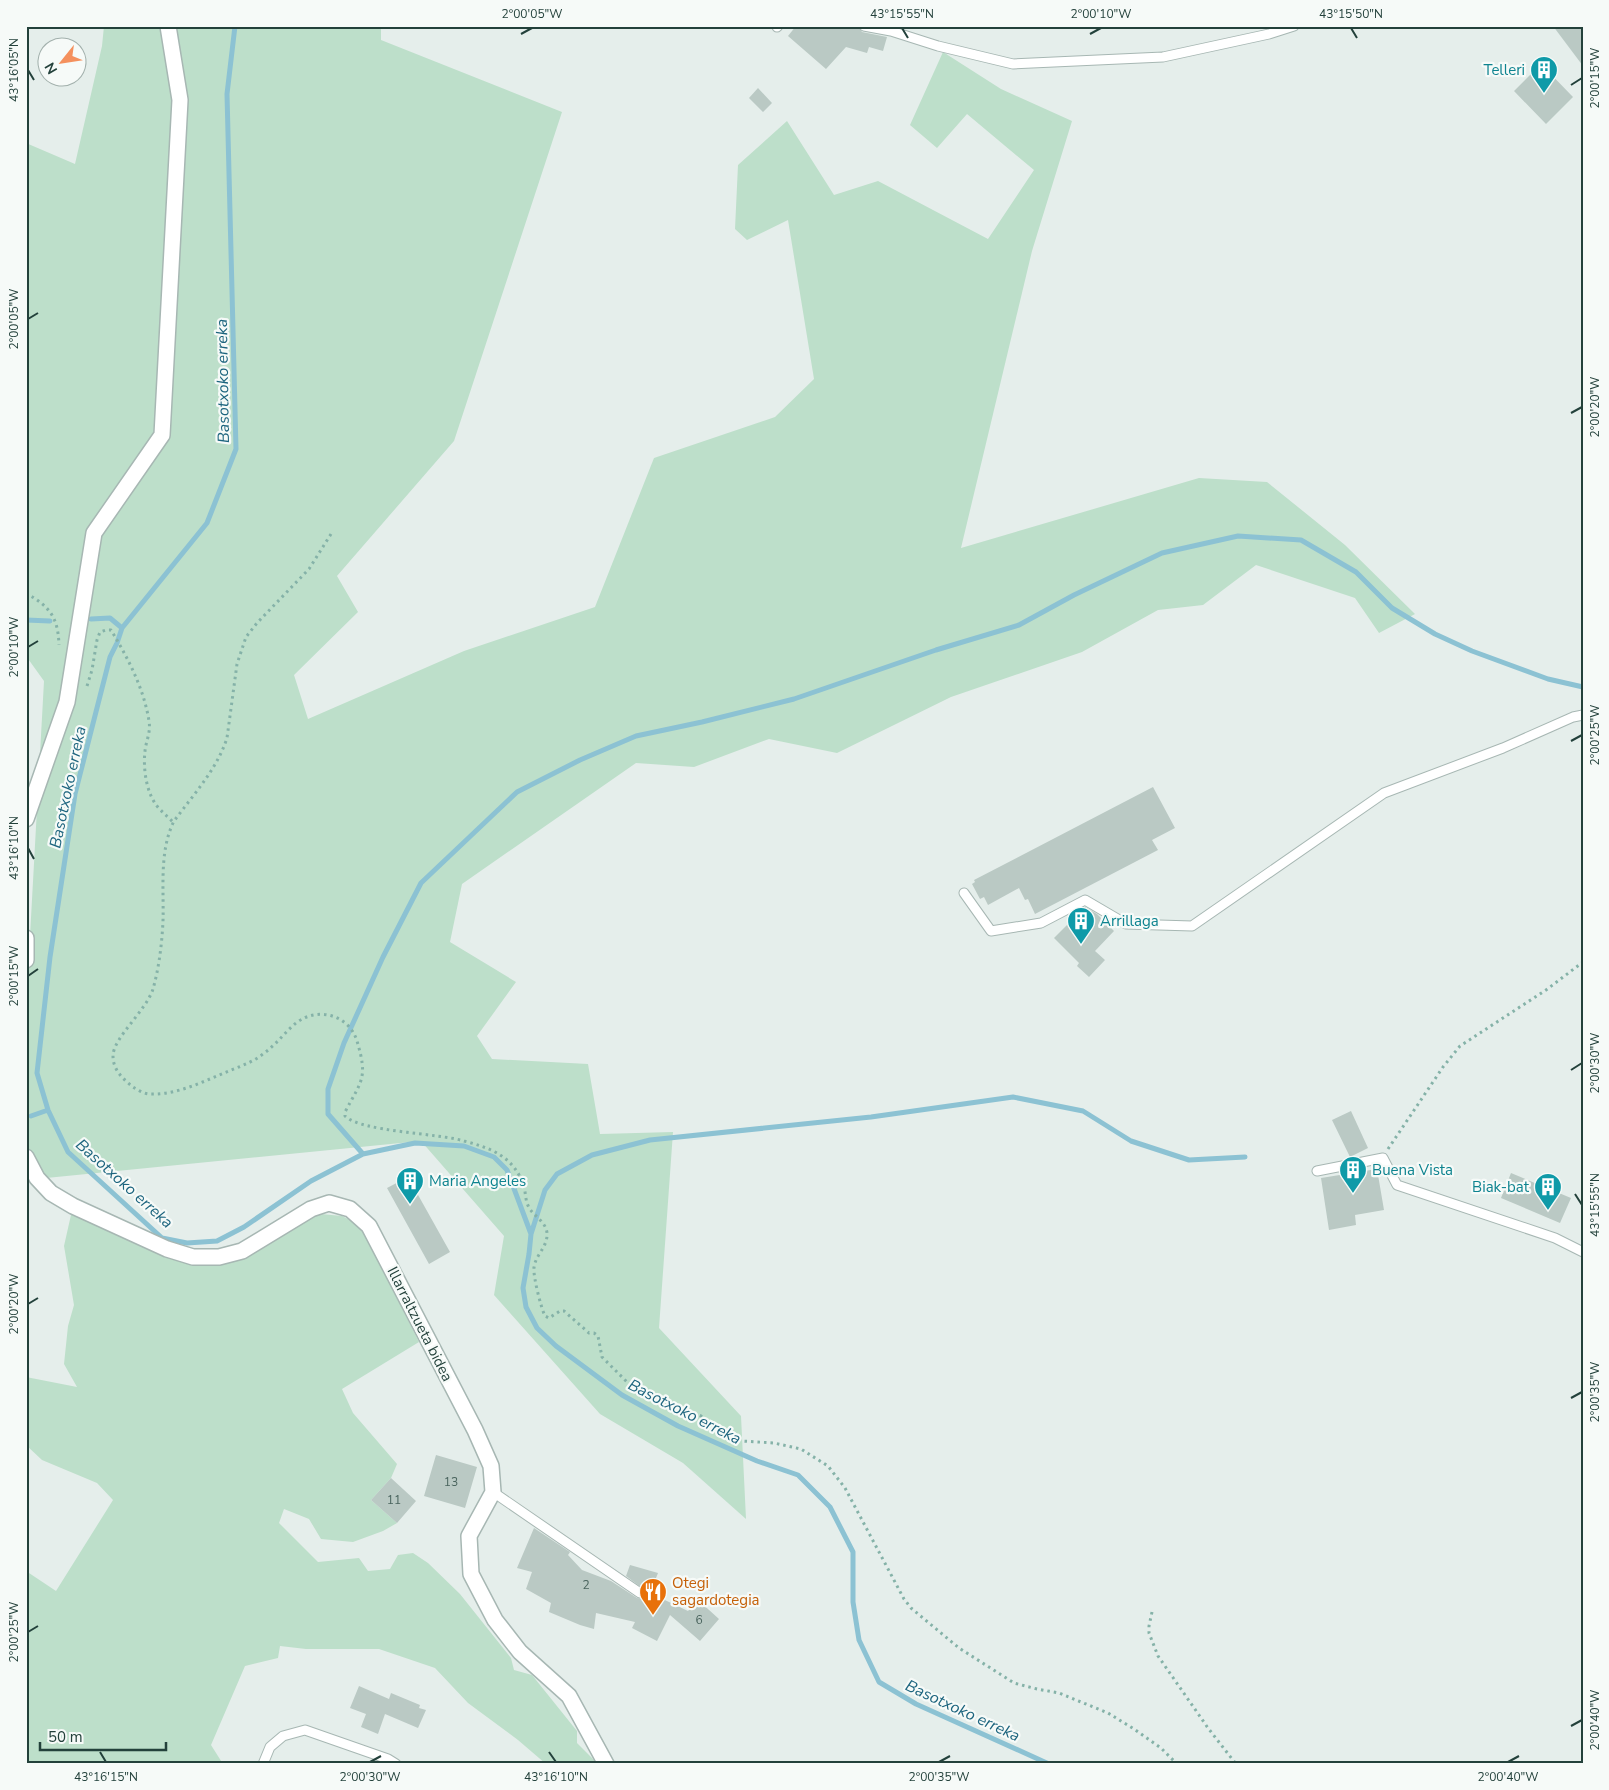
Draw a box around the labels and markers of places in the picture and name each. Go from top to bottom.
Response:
building icon: Telleri [1529,55,1559,94]
place label: Telleri [1484,60,1525,80]
building icon: Arrillaga [1066,906,1096,945]
place label: Arrillaga [1100,911,1159,931]
building icon: Buena Vista [1338,1155,1368,1194]
place label: Buena Vista [1372,1160,1453,1180]
building icon: Maria Angeles [395,1166,425,1205]
place label: Maria Angeles [429,1171,526,1191]
building icon: Biak-bat [1533,1172,1563,1211]
place label: Biak-bat [1472,1177,1530,1197]
place label: Otegi sagardotegia [672,1573,760,1610]
restaurant icon: Otegi sagardotegia [638,1577,668,1616]

